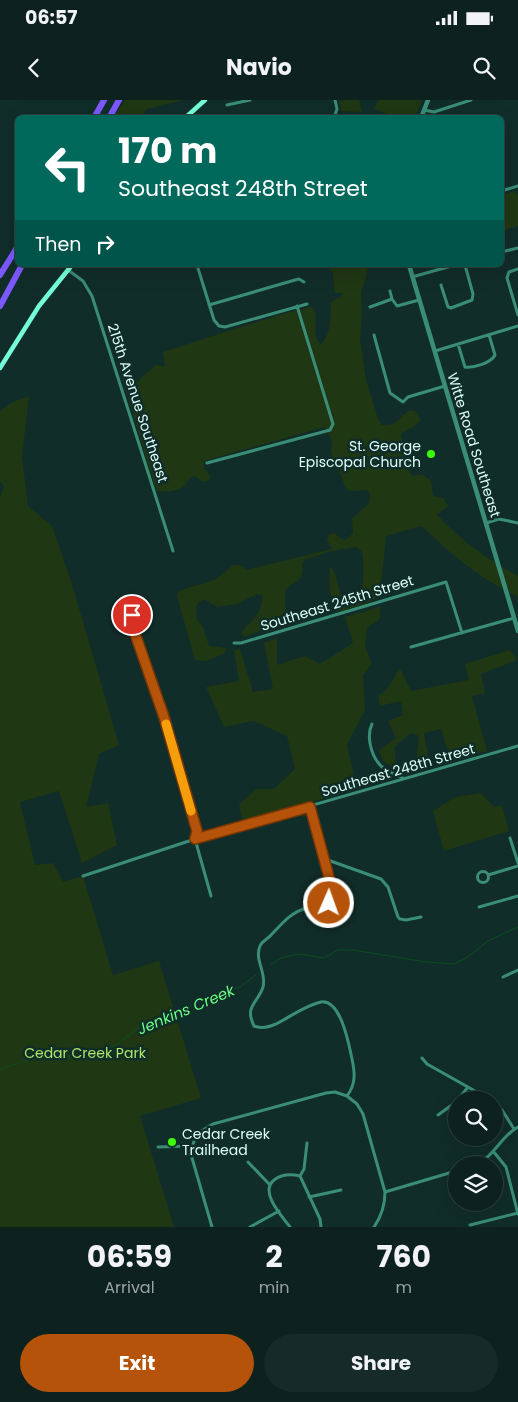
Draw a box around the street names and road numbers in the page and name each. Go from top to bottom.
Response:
street label: 215th Avenue Southeast [103,321,173,485]
street label: Witte Road Southeast [442,370,506,520]
street label: Southeast 245th Street [258,570,416,636]
street label: Southeast 248th Street [319,738,477,802]

